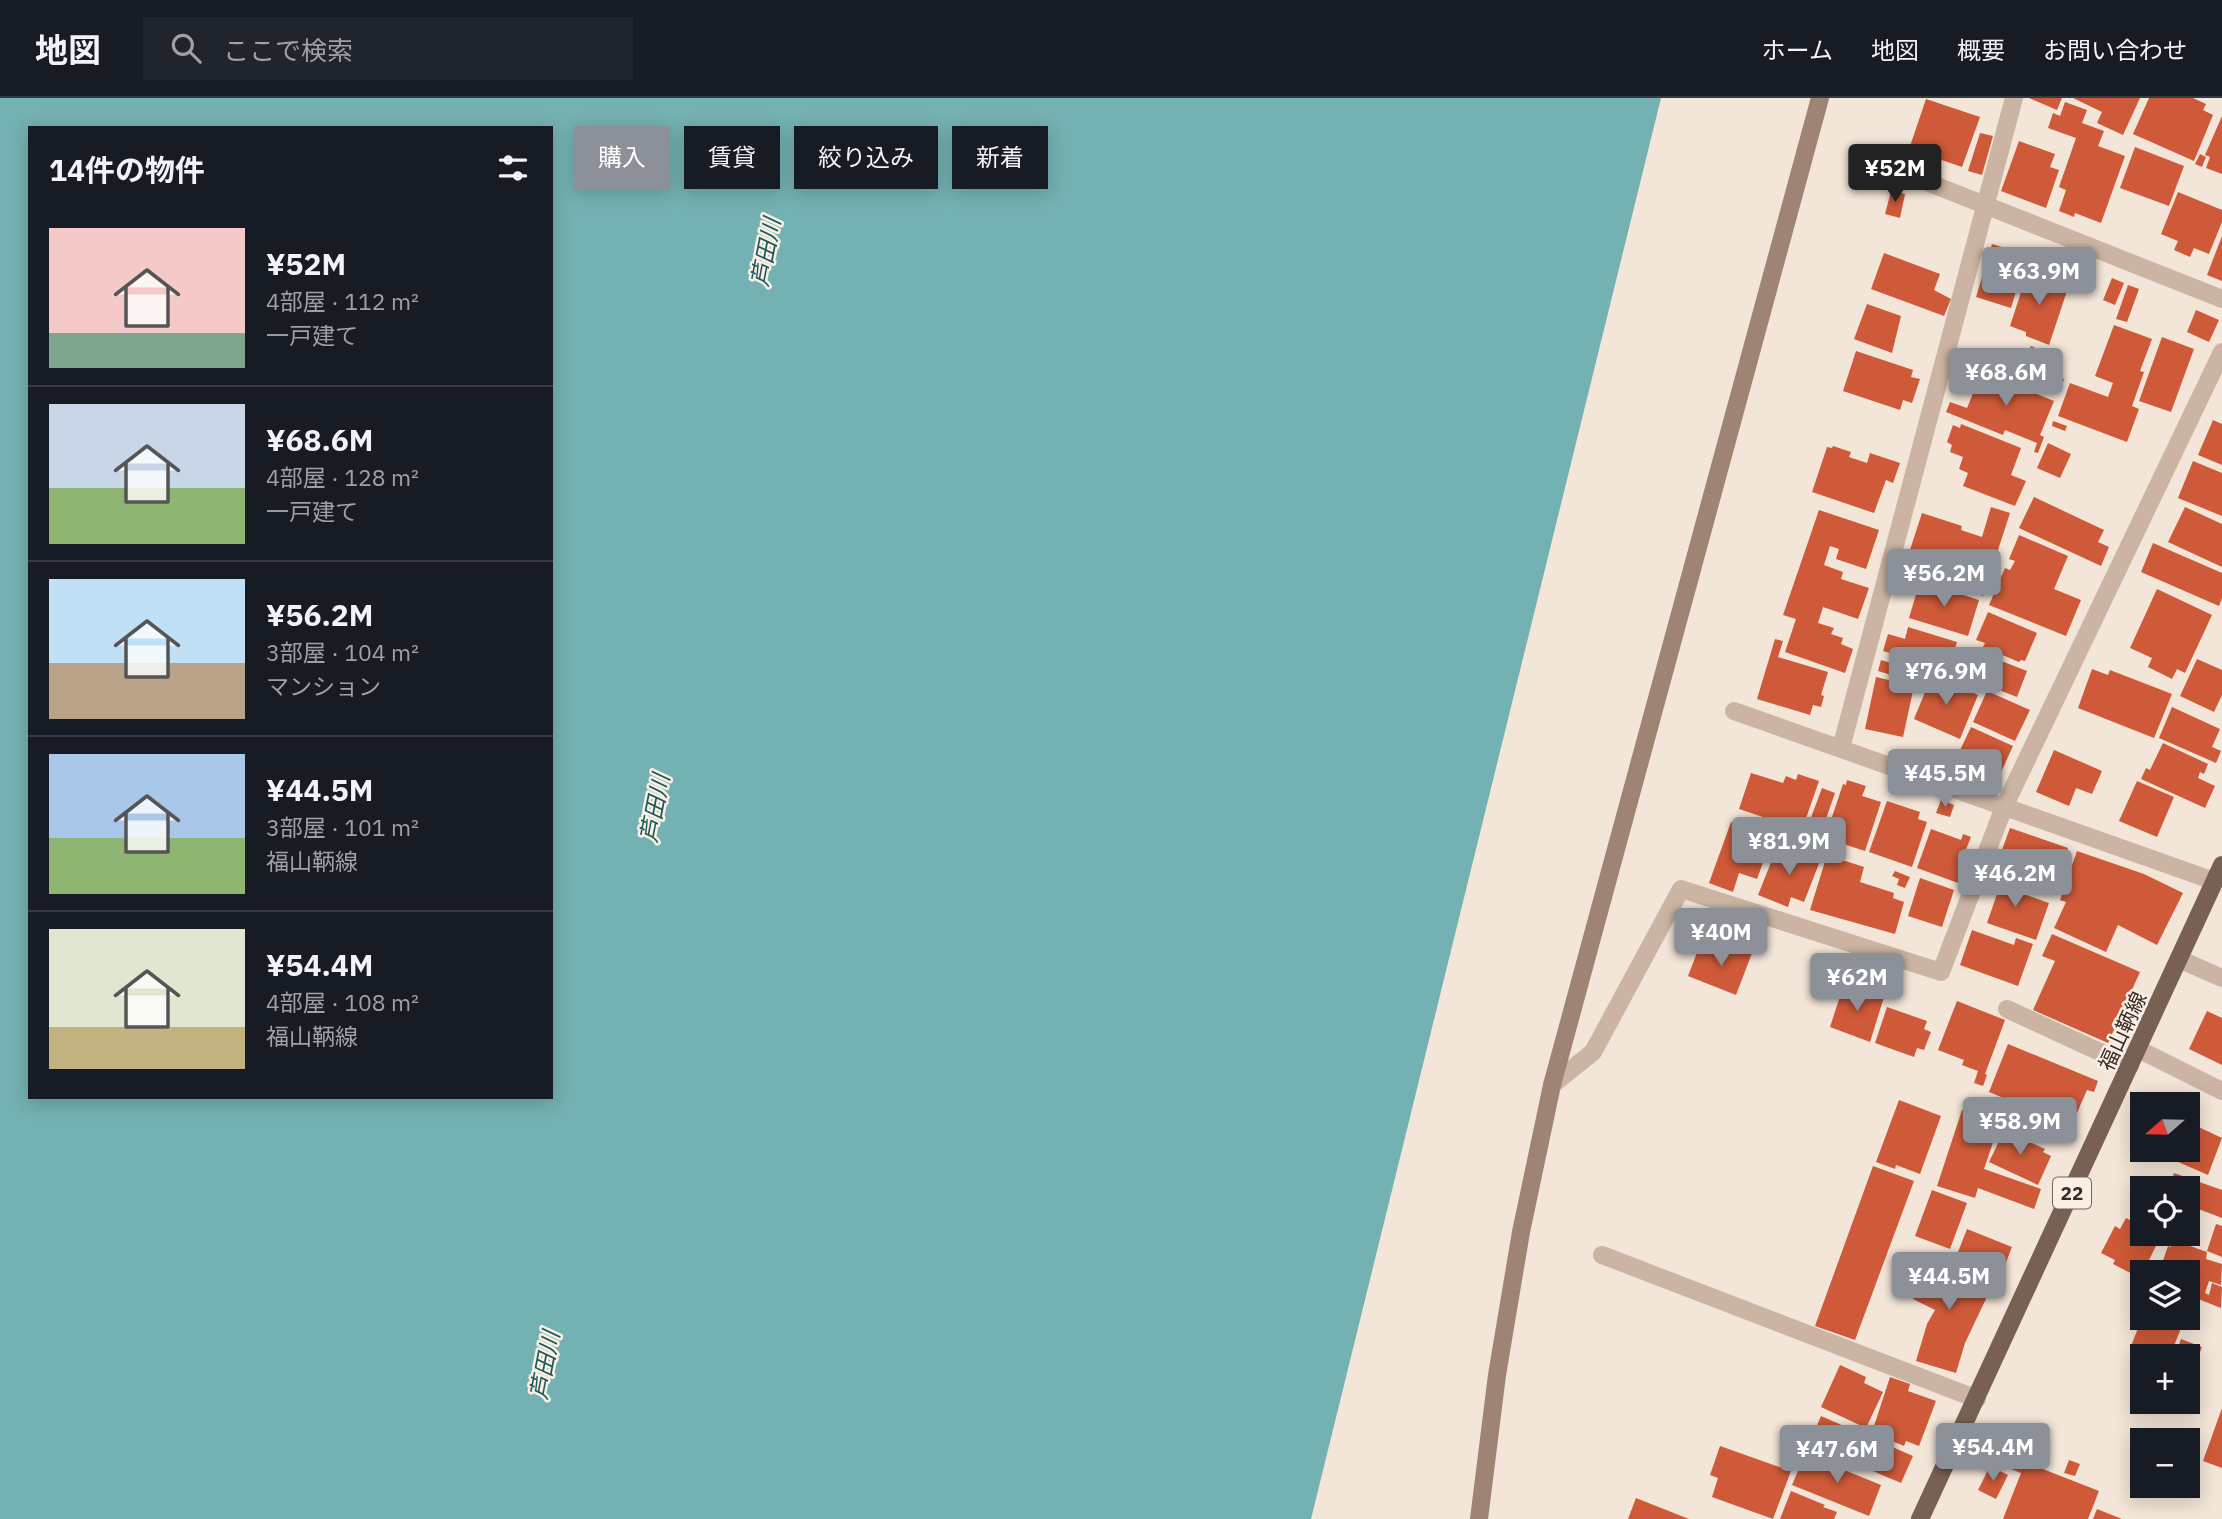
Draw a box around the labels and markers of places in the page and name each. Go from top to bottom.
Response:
pin: ¥52M [1854,144,1936,204]
pin: ¥63.9M [1982,248,2096,307]
pin: ¥68.6M [1949,348,2063,408]
pin: ¥56.2M [1887,550,2001,609]
pin: ¥76.9M [1889,648,2003,707]
pin: ¥45.5M [1888,750,2002,809]
pin: ¥81.9M [1732,818,1846,877]
pin: ¥46.2M [1958,850,2072,909]
pin: ¥40M [1680,908,1762,968]
pin: ¥62M [1816,954,1898,1013]
pin: ¥58.9M [1963,1098,2077,1157]
pin: ¥44.5M [1892,1252,2006,1312]
pin: ¥54.4M [1936,1424,2050,1483]
pin: ¥47.6M [1780,1426,1894,1485]

